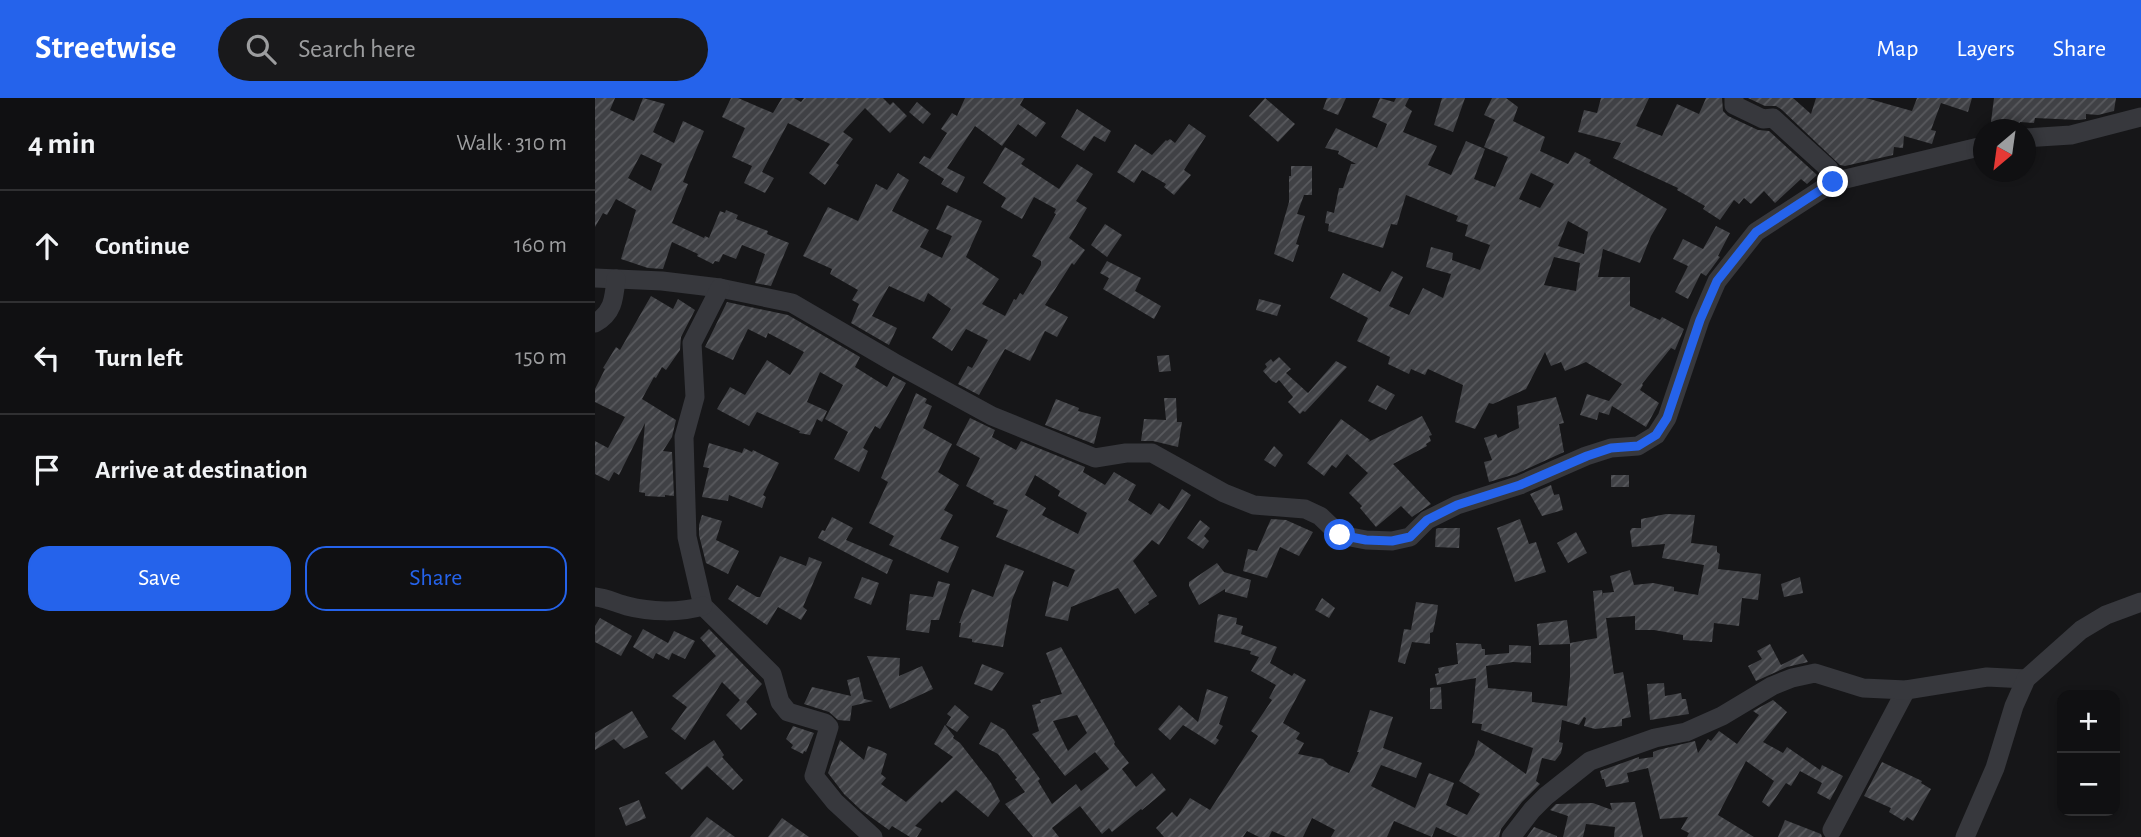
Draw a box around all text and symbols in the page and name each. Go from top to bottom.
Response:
search box [218,18,708,81]
icon: search [242,30,280,68]
text: Streetwise [35,32,176,65]
text: Search here [298,36,416,62]
text: Map [1876,37,1918,61]
text: Layers [1956,37,2015,61]
text: Share [2053,37,2106,61]
north arrow [1973,119,2036,182]
text: 4 min [28,129,96,159]
text: Walk · 310 m [456,132,567,155]
route end [1817,166,1848,197]
icon: ahead [28,227,66,265]
text: Continue [95,233,190,259]
text: 160 m [514,234,567,257]
icon: left [28,339,66,377]
text: Turn left [95,345,183,371]
text: 150 m [515,346,567,369]
icon: arrive [28,451,66,489]
text: Arrive at destination [95,457,308,483]
route start [1324,519,1355,550]
button: Save [28,546,291,611]
button: Share [305,546,567,611]
map controls [2057,690,2120,816]
button: + [2057,690,2120,753]
button: − [2057,753,2120,816]

